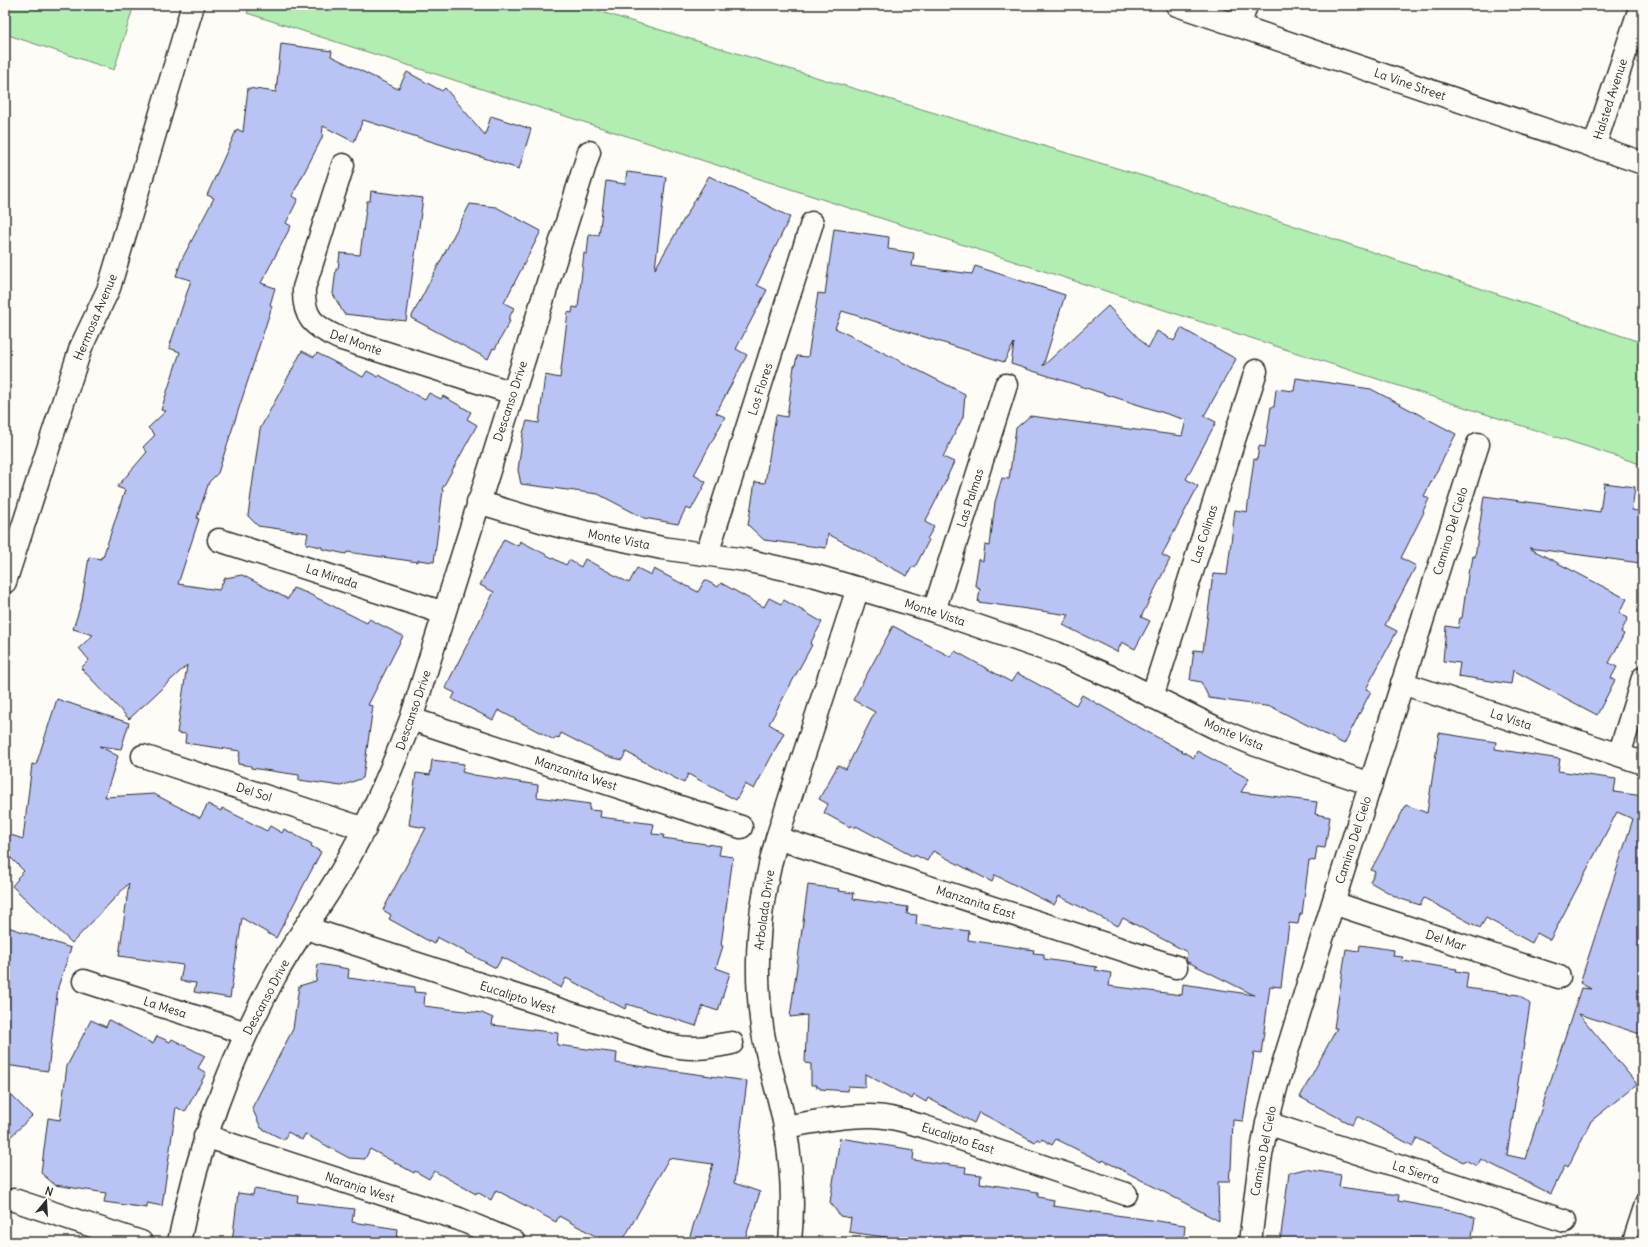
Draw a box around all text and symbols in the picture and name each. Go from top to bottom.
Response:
street label: Halsted Avenue [1590,57,1630,141]
street label: La Vine Street [1372,65,1448,103]
street label: Hermosa Avenue [70,271,120,363]
street label: Del Monte [328,326,384,358]
street label: Descanso Drive [490,359,530,443]
street label: Los Flores [745,361,775,417]
street label: Las Palmas [953,467,987,529]
street label: Camino Del Cielo [1429,485,1471,577]
street label: Las Colinas [1187,503,1221,565]
street label: Monte Vista [587,526,651,552]
street label: La Mirada [304,561,360,592]
street label: Monte Vista [903,595,967,629]
street label: Descanso Drive [392,668,434,752]
street label: La Vista [1488,705,1534,733]
street label: Monte Vista [1202,715,1266,753]
street label: Manzanita West [533,753,619,793]
street label: Del Sol [234,779,274,805]
street label: Camino Del Cielo [1332,794,1374,886]
street label: Arbolada Drive [751,869,777,951]
street label: Manzanita East [934,882,1018,922]
street label: Del Mar [1424,926,1468,954]
street label: Descanso Drive [240,957,292,1037]
street label: Eucalipto West [478,978,558,1016]
street label: La Mesa [141,993,189,1021]
street label: Camino Del Cielo [1247,1104,1279,1197]
street label: Eucalipto East [920,1119,996,1157]
street label: La Sierra [1391,1157,1442,1187]
street label: Naranja West [323,1169,397,1205]
north arrow [26,1181,66,1221]
text: N [43,1184,55,1199]

